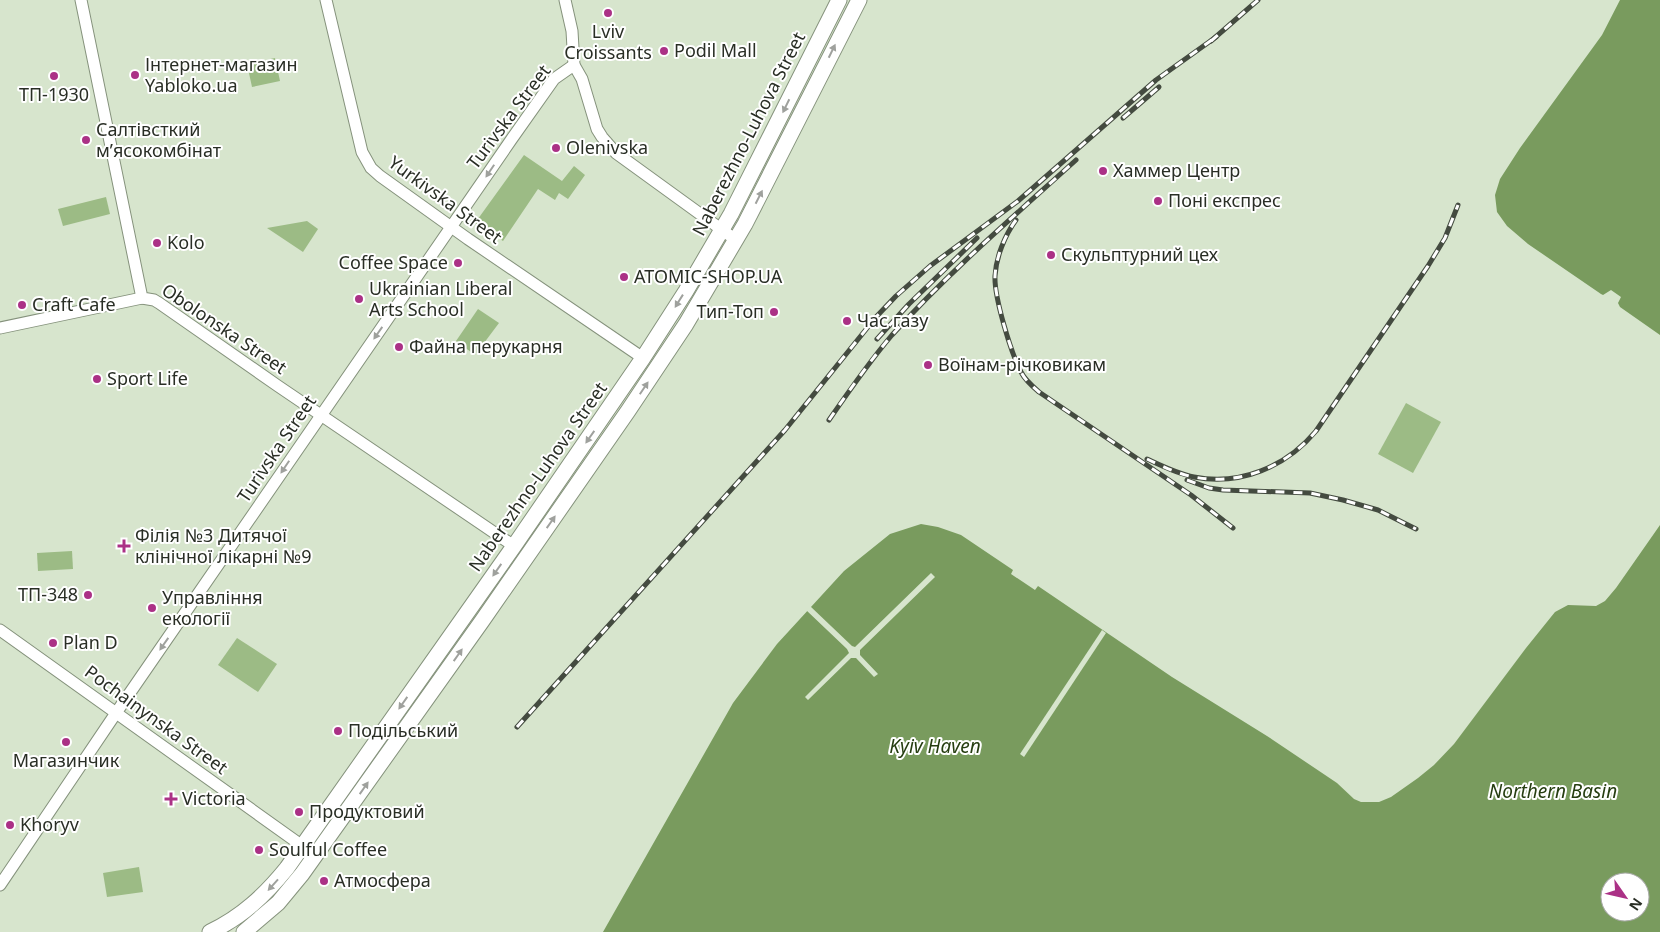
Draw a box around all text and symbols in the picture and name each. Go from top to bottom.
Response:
marker: Lviv Croissants [602,7,614,19]
place label: Lviv Croissants [564,19,652,64]
street label: Naberezhno-Luhova Street [686,27,810,240]
place label: Podil Mall [674,38,757,62]
one-way arrow [827,44,836,59]
marker: Podil Mall [658,45,670,57]
place label: Інтернет-магазин Yabloko.ua [145,52,298,97]
street label: Turivska Street [461,59,556,173]
marker: Інтернет-магазин Yabloko.ua [129,69,141,81]
marker: ТП-1930 [48,70,60,82]
place label: ТП-1930 [19,82,89,106]
one-way arrow [781,99,789,113]
place label: Салтівсткий м’ясокомбінат [96,117,222,162]
marker: Салтівсткий м’ясокомбінат [80,134,92,146]
place label: Olenivska [566,135,648,159]
marker: Olenivska [550,142,562,154]
street label: Yurkivska Street [384,150,508,249]
place label: Хаммер Центр [1113,158,1240,182]
one-way arrow [485,164,495,177]
marker: Хаммер Центр [1097,165,1109,177]
place label: Поні експрес [1168,188,1281,212]
one-way arrow [755,190,763,204]
marker: Поні експрес [1152,195,1164,207]
place label: Kolo [167,230,205,254]
marker: Kolo [151,237,163,249]
place label: Скульптурний цех [1061,242,1219,266]
marker: Скульптурний цех [1045,249,1057,261]
place label: Coffee Space [339,250,448,274]
marker: Coffee Space [452,257,464,269]
place label: ATOMIC-SHOP.UA [634,264,783,288]
marker: ATOMIC-SHOP.UA [618,271,630,283]
place label: Ukrainian Liberal Arts School [369,276,512,321]
street label: Obolonska Street [157,277,292,379]
place label: Craft Cafe [32,292,116,316]
marker: Ukrainian Liberal Arts School [353,293,365,305]
one-way arrow [675,295,684,308]
marker: Craft Cafe [16,299,28,311]
place label: Тип-Топ [696,299,764,323]
marker: Тип-Топ [768,306,780,318]
place label: Час газу [857,308,929,332]
marker: Час газу [841,315,853,327]
one-way arrow [373,326,383,340]
place label: Файна перукарня [409,334,563,358]
marker: Файна перукарня [393,341,405,353]
place label: Воїнам-річковикам [938,352,1106,376]
marker: Воїнам-річковикам [922,359,934,371]
place label: Sport Life [107,366,188,390]
marker: Sport Life [91,373,103,385]
street label: Naberezhno-Luhova Street [463,377,612,576]
one-way arrow [639,381,649,395]
street label: Turivska Street [231,390,321,507]
one-way arrow [585,430,595,443]
one-way arrow [280,460,290,474]
one-way arrow [546,515,556,529]
place label: Філія №3 Дитячої клінічної лікарні №9 [135,523,312,568]
marker: Філія №3 Дитячої клінічної лікарні №9 [117,539,131,553]
one-way arrow [492,563,502,577]
place label: ТП-348 [18,582,78,606]
place label: Управління екології [162,585,263,630]
marker: ТП-348 [82,589,94,601]
marker: Управління екології [146,602,158,614]
place label: Plan D [63,630,118,654]
marker: Plan D [47,637,59,649]
one-way arrow [159,638,169,651]
one-way arrow [453,648,463,662]
street label: Pochainynska Street [80,659,233,779]
one-way arrow [398,696,408,710]
place label: Подільський [348,718,458,742]
marker: Подільський [332,725,344,737]
water label: Kyiv Haven [889,733,981,759]
marker: Магазинчик [60,736,72,748]
place label: Магазинчик [13,748,120,772]
water label: Northern Basin [1489,778,1617,804]
one-way arrow [359,781,369,794]
place label: Victoria [182,786,246,810]
marker: Victoria [164,792,178,806]
place label: Продуктовий [309,799,425,823]
marker: Продуктовий [293,806,305,818]
place label: Khoryv [20,812,80,836]
marker: Khoryv [4,819,16,831]
place label: Soulful Coffee [269,837,387,861]
marker: Soulful Coffee [253,844,265,856]
place label: Атмосфера [334,868,431,892]
north arrow [1600,872,1650,922]
marker: Атмосфера [318,875,330,887]
one-way arrow [267,878,278,891]
text: N [1625,895,1647,915]

